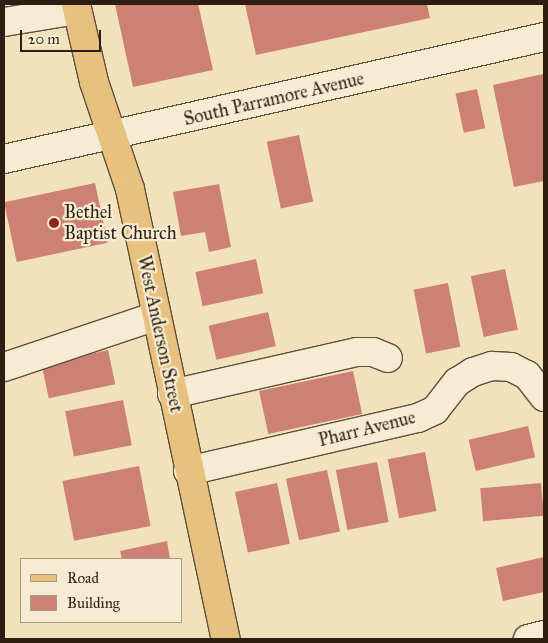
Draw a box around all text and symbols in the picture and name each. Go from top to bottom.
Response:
scale bar [22,20,104,52]
text: 20 m [28,30,60,48]
street label: South Parramore Avenue [182,68,366,130]
place label: Bethel Baptist Church [64,202,177,244]
marker: Bethel Baptist Church [48,217,60,229]
street label: West Anderson Street [133,254,187,414]
street label: Pharr Avenue [316,407,418,451]
legend [20,558,182,623]
text: Road [67,569,99,587]
text: Building [67,594,120,612]

